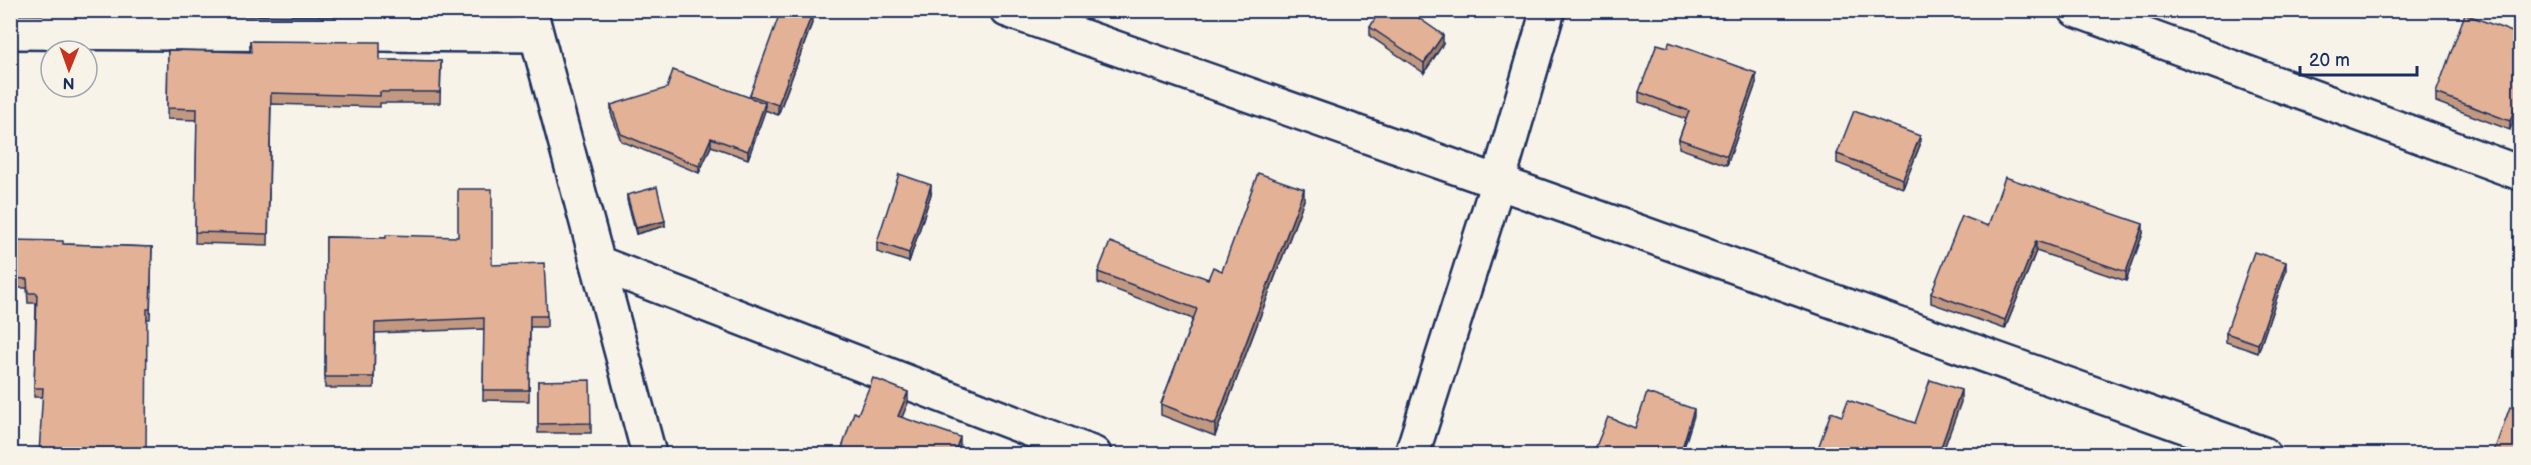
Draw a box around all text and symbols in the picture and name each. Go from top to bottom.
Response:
north arrow [39,39,99,99]
scale bar [2300,39,2417,77]
text: 20 m [2309,50,2350,71]
text: N [63,73,75,92]

